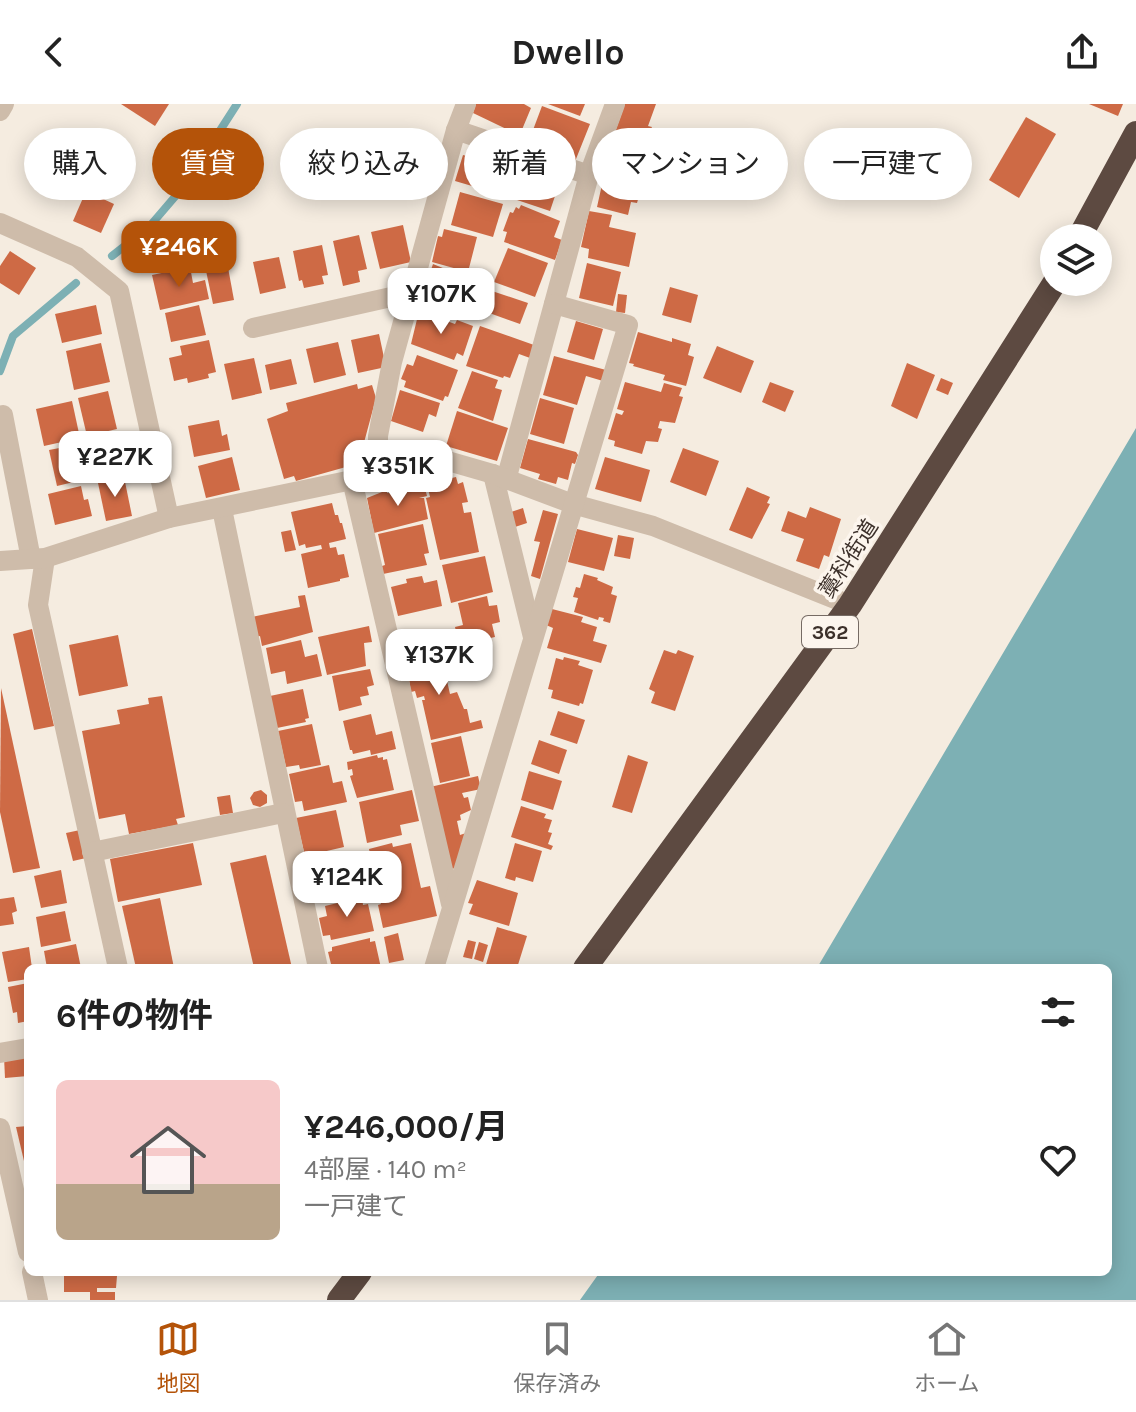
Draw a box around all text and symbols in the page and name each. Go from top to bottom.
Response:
icon: back [32,30,76,74]
icon: share [1060,30,1104,74]
text: Dwello [511,31,625,73]
chip: 購入 [24,128,136,200]
chip: 賃貸 [152,128,264,200]
chip: 絞り込み [280,128,448,200]
chip: 新着 [464,128,576,200]
chip: マンション [592,128,788,200]
chip: 一戸建て [804,128,972,200]
pin: ¥246K [123,221,235,289]
map controls [1040,224,1112,296]
button: layers [1040,224,1112,296]
text: ¥246K [139,231,219,262]
pin: ¥107K [385,268,497,336]
text: ¥107K [406,278,476,309]
pin: ¥227K [59,431,171,499]
pin: ¥351K [342,440,454,508]
text: ¥227K [77,441,153,472]
text: ¥351K [362,450,434,481]
street label: 藁科街道 [814,515,884,603]
road number: 362 [802,616,858,648]
pin: ¥137K [383,629,495,697]
text: ¥137K [404,639,474,670]
pin: ¥124K [291,851,403,919]
text: ¥124K [311,861,383,892]
icon: filters [1036,990,1080,1034]
text: 6件の物件 [56,996,213,1036]
text: ¥246,000/月 [304,1107,509,1147]
icon: home [120,1112,216,1208]
icon: heart [1036,1138,1080,1182]
text: 4部屋 · 140 m² [304,1154,467,1185]
text: 一戸建て [304,1191,408,1222]
tab: 地図 [156,1317,200,1397]
tab: 保存済み [513,1317,601,1397]
tab: ホーム [914,1317,980,1397]

